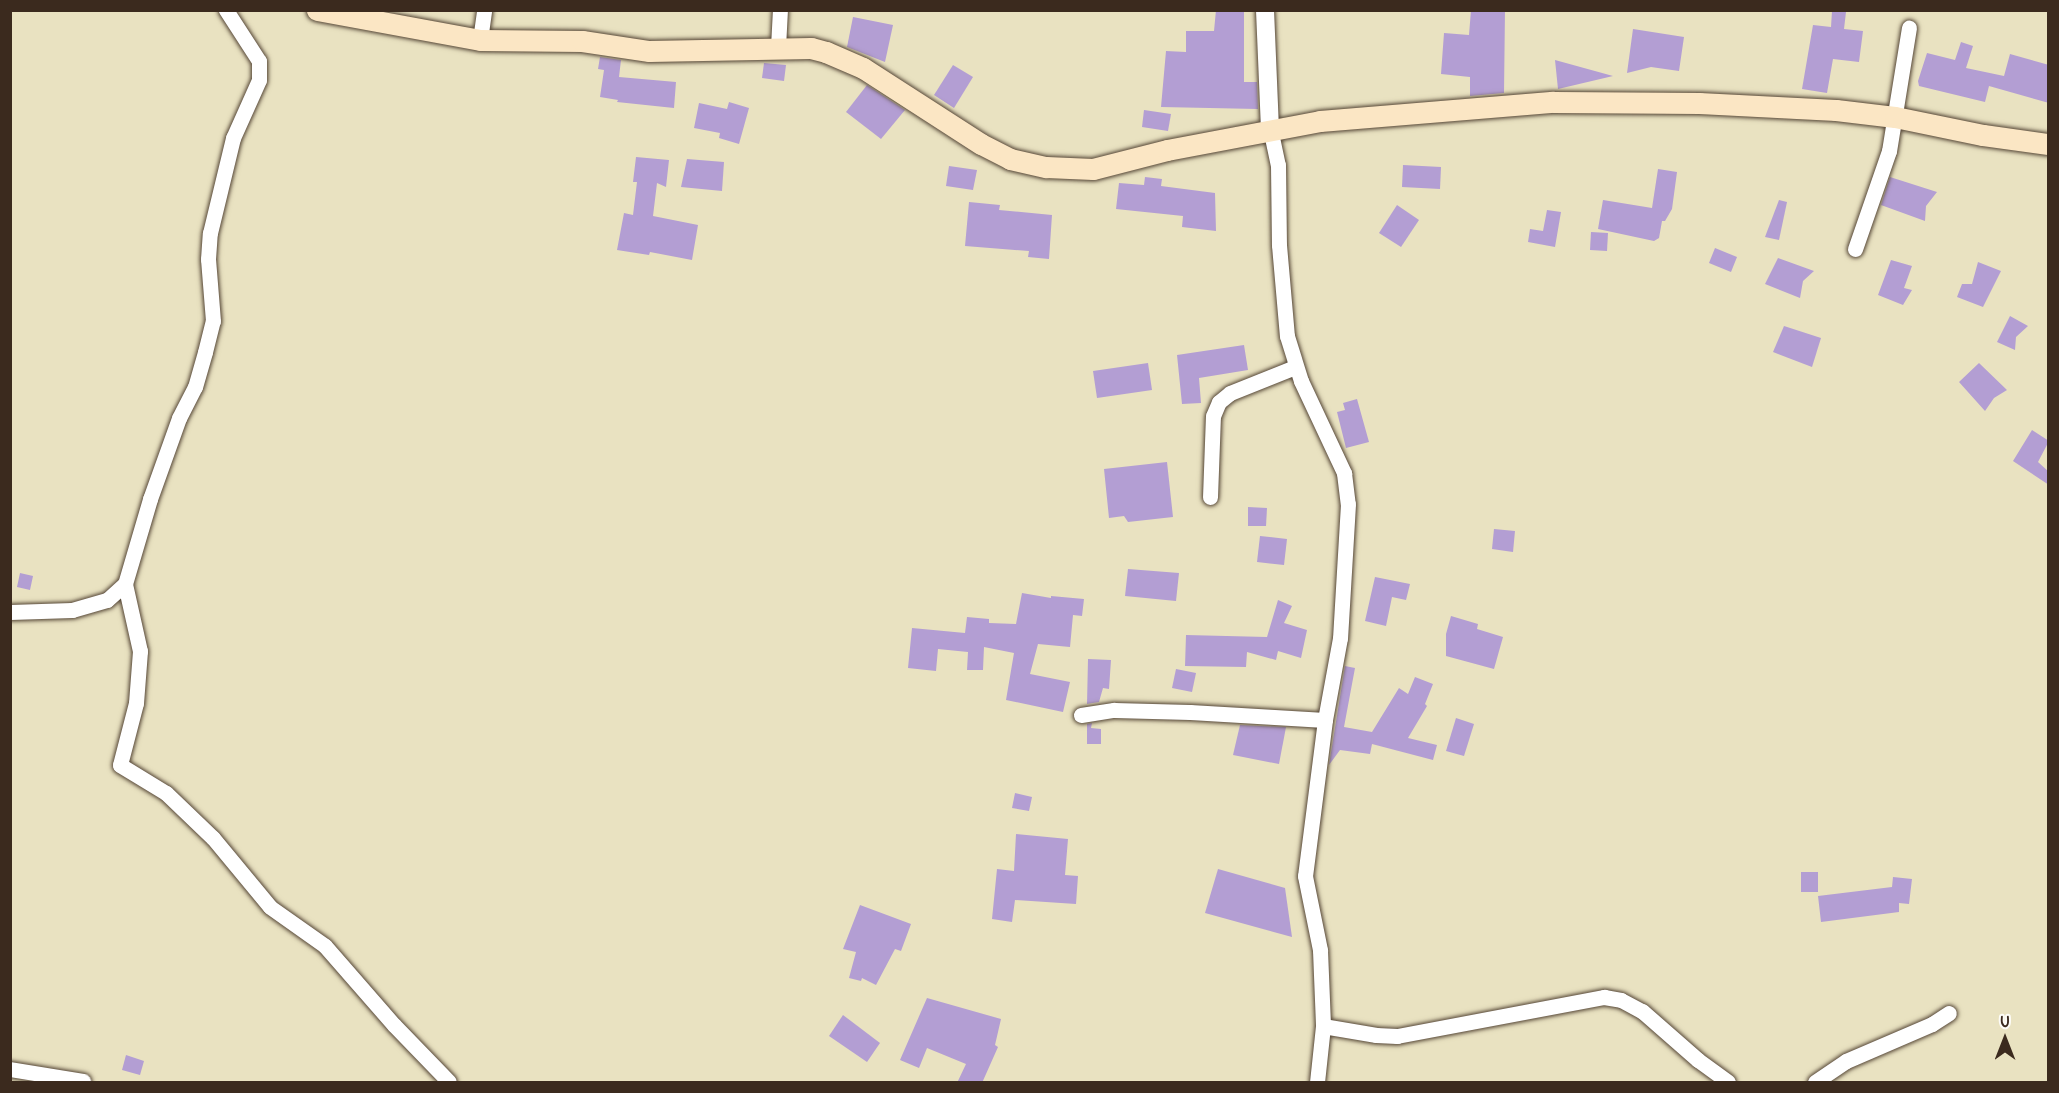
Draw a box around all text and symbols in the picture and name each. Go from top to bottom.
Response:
north arrow [1975,1009,2035,1069]
text: U [2001,1010,2009,1032]

